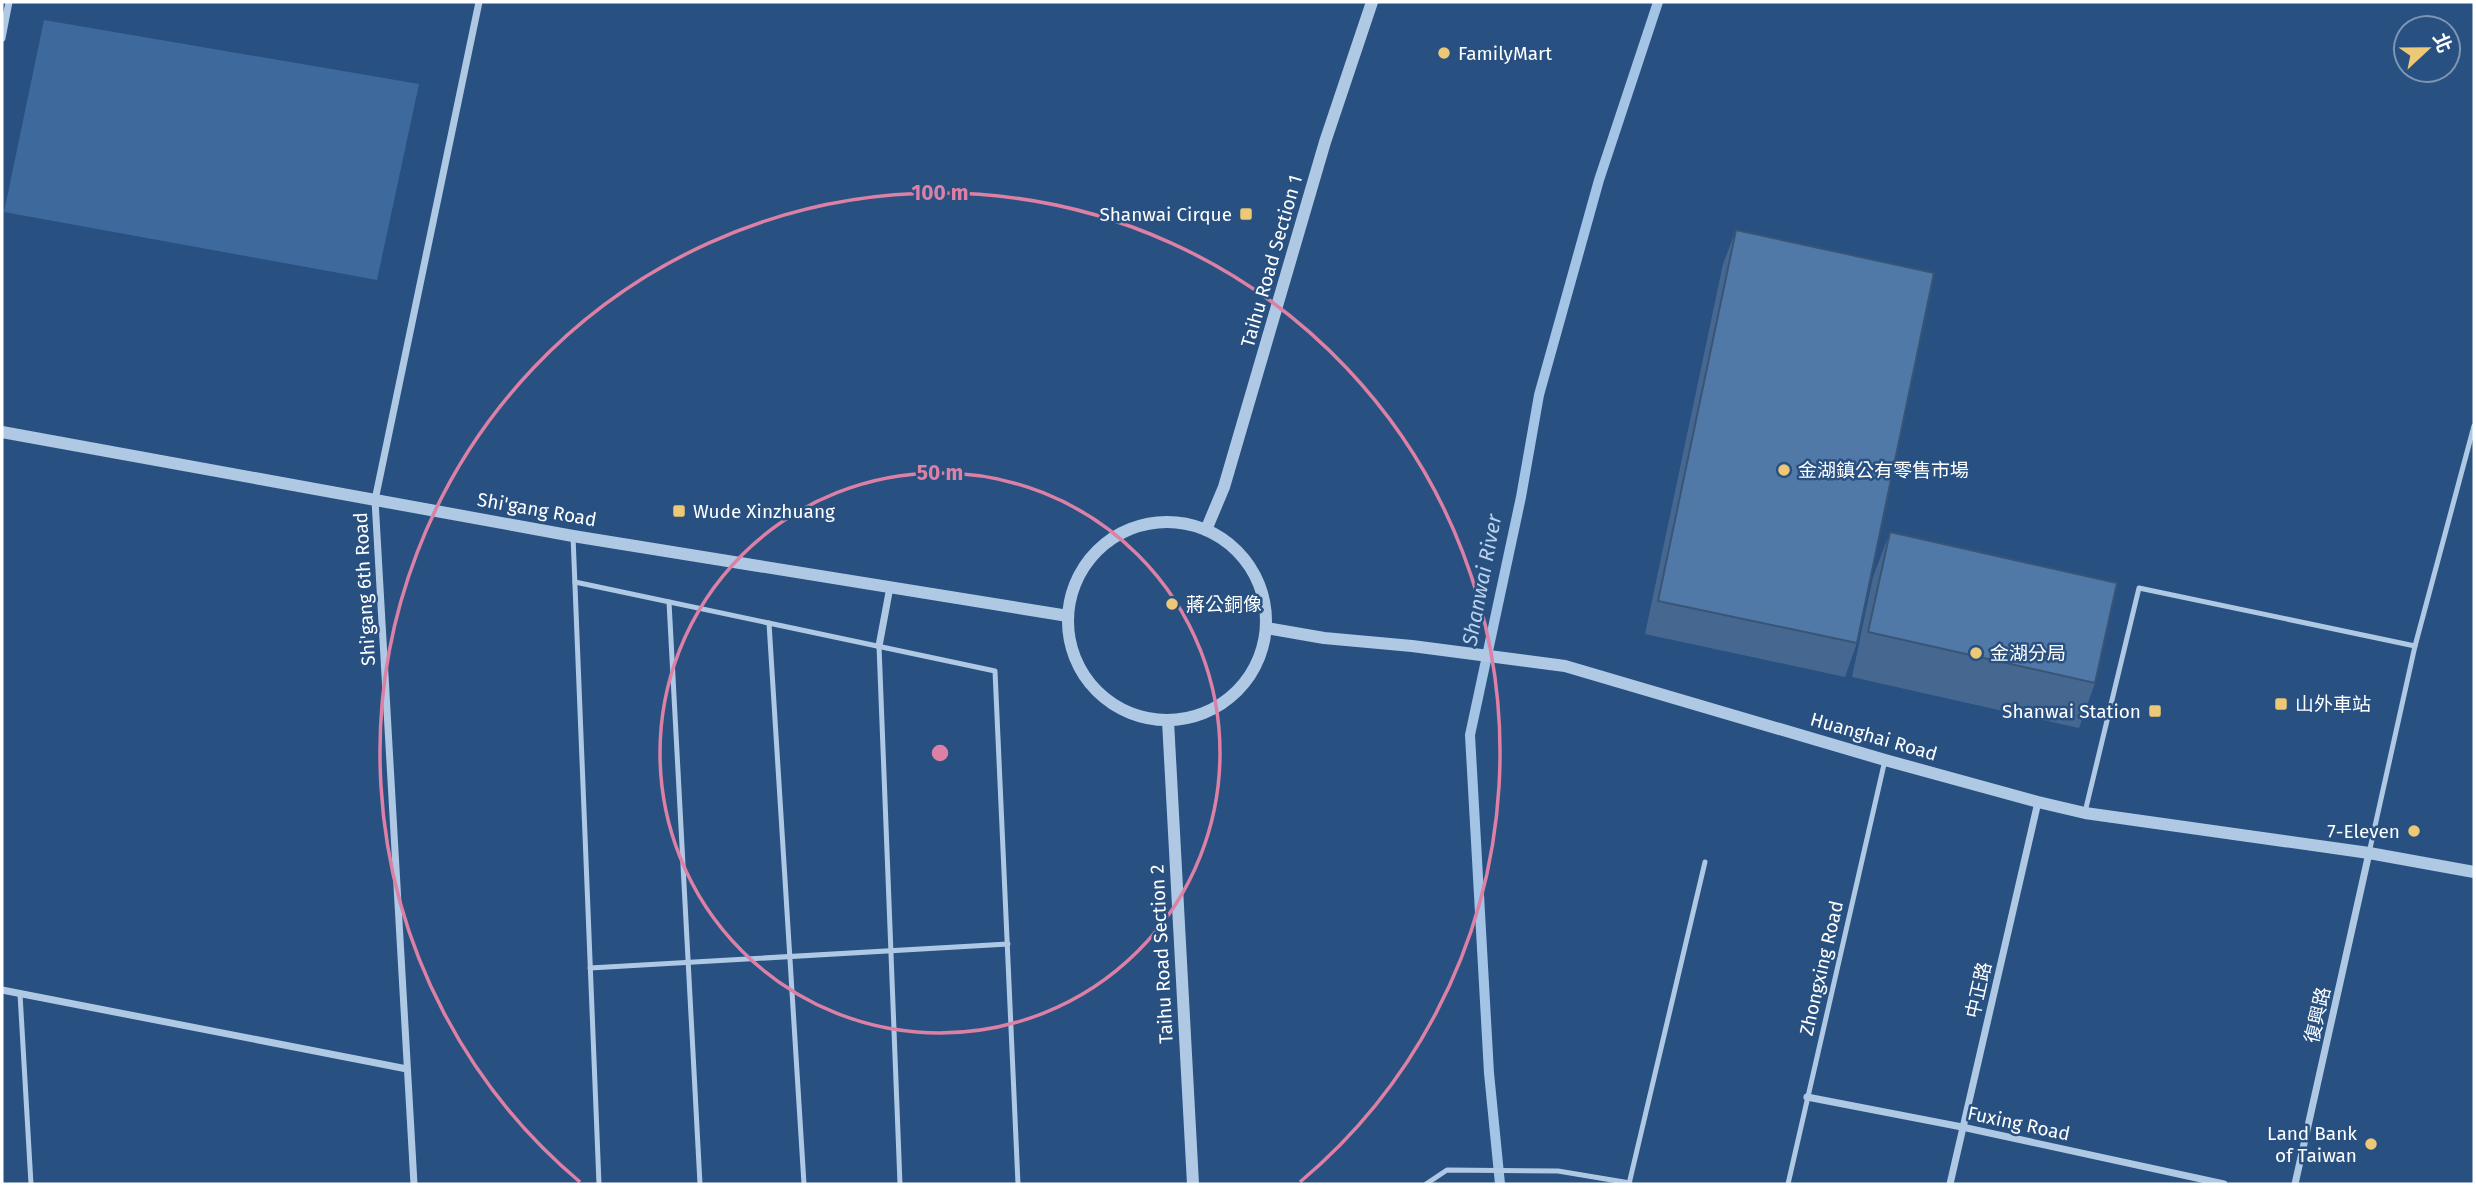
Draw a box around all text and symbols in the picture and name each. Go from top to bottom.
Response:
north arrow [2392,14,2462,84]
text: 北 [2428,30,2457,56]
place label: FamilyMart [1458,42,1552,65]
marker: FamilyMart [1436,45,1452,61]
street label: Taihu Road Section 1 [1236,172,1307,350]
text: 100 m [911,180,969,206]
place label: Shanwai Cirque [1099,203,1232,226]
marker: Shanwai Cirque [1238,206,1254,222]
place label: 金湖鎮公有零售市場 [1798,459,1969,482]
text: 50 m [917,460,963,486]
marker: 金湖鎮公有零售市場 [1776,462,1792,478]
street label: Shi'gang Road [475,488,598,531]
place label: Wude Xinzhuang [693,500,835,523]
marker: Wude Xinzhuang [671,503,687,519]
water label: Shanwai River [1456,511,1508,649]
street label: Shi'gang 6th Road [349,512,380,666]
place label: 蔣公銅像 [1186,593,1262,616]
marker: 蔣公銅像 [1164,596,1180,612]
place label: 金湖分局 [1990,642,2066,665]
marker: 金湖分局 [1968,645,1984,661]
place label: 山外車站 [2295,693,2371,716]
marker: 山外車站 [2273,696,2289,712]
place label: Shanwai Station [2002,700,2141,723]
marker: Shanwai Station [2147,703,2163,719]
street label: Huanghai Road [1808,707,1940,766]
centre of rings [928,741,952,765]
place label: 7-Eleven [2327,820,2400,843]
marker: 7-Eleven [2406,823,2422,839]
street label: Taihu Road Section 2 [1145,864,1178,1044]
street label: Zhongxing Road [1795,898,1848,1038]
street label: 中正路 [1961,960,1996,1020]
street label: 復興路 [2300,985,2335,1045]
street label: Fuxing Road [1966,1101,2072,1146]
place label: Land Bank of Taiwan [2267,1122,2357,1167]
marker: Land Bank of Taiwan [2363,1136,2379,1152]

